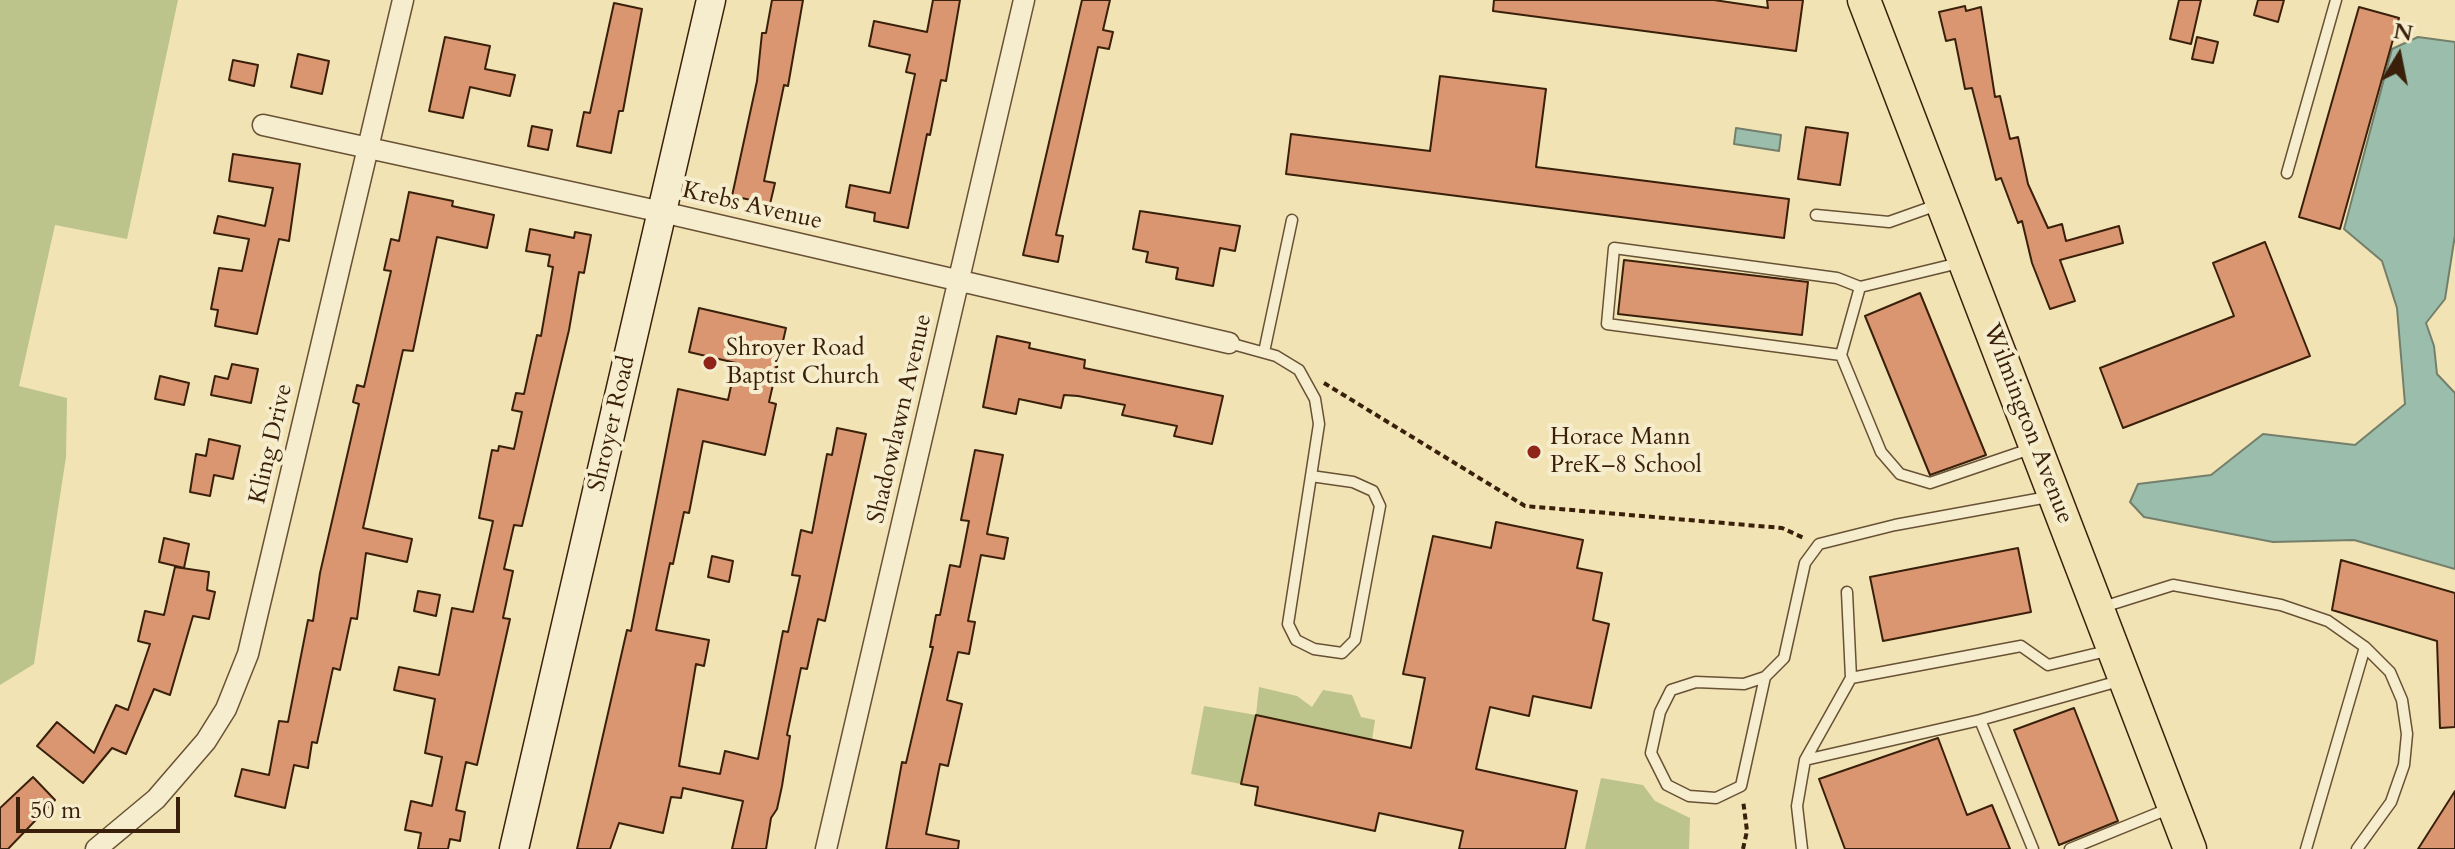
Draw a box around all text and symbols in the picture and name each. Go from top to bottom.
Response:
north arrow [2359,16,2439,96]
text: N [2391,16,2415,49]
street label: Krebs Avenue [679,177,825,237]
street label: Shadowlawn Avenue [863,311,939,527]
street label: Wilmington Avenue [1976,320,2078,528]
place label: Shroyer Road Baptist Church [726,335,879,391]
street label: Shroyer Road [583,353,643,495]
marker: Shroyer Road Baptist Church [701,354,719,372]
street label: Kling Drive [244,381,300,507]
place label: Horace Mann PreK–8 School [1550,424,1702,480]
marker: Horace Mann PreK–8 School [1525,443,1543,461]
scale bar [20,781,184,831]
text: 50 m [30,794,81,827]

